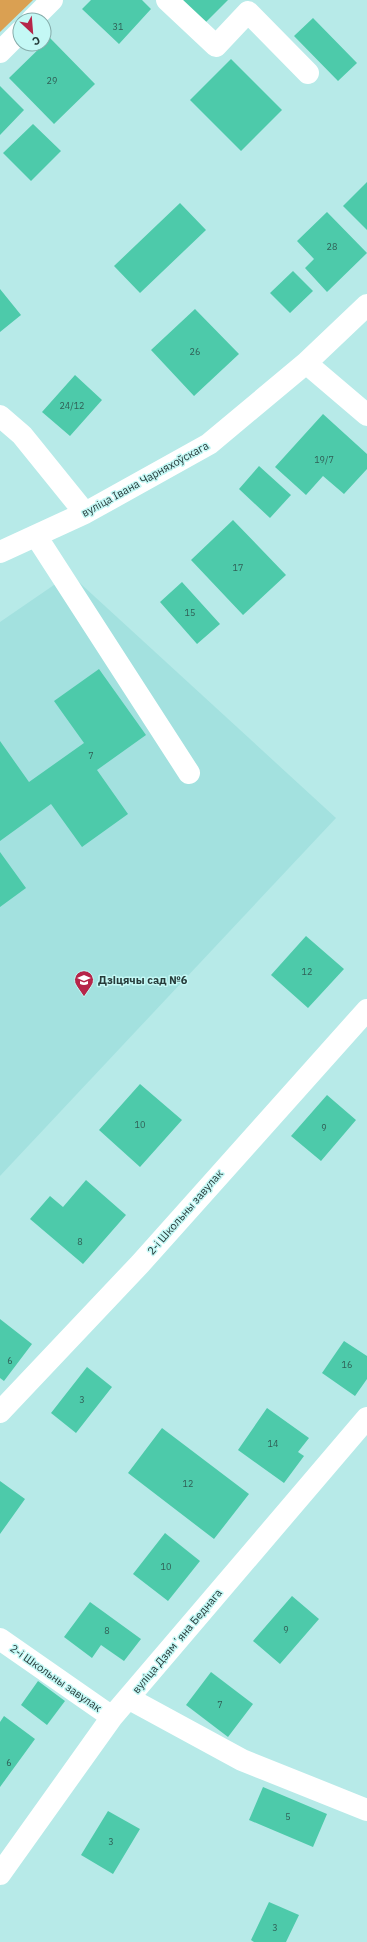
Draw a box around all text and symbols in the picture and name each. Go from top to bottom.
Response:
north arrow [12,12,52,52]
house number: 31 [113,21,123,32]
text: С [30,33,43,49]
house number: 29 [47,75,57,86]
house number: 28 [327,241,337,252]
house number: 26 [190,346,200,357]
house number: 24/12 [59,400,85,411]
street label: вуліца Івана Чарняхоўскага [79,438,211,520]
house number: 19/7 [314,454,334,465]
house number: 17 [233,562,243,573]
house number: 15 [185,607,195,618]
house number: 7 [88,750,94,761]
house number: 12 [302,966,312,977]
school or university icon: Дзіцячы сад №6 [73,969,95,997]
place label: Дзіцячы сад №6 [98,973,188,987]
house number: 10 [135,1119,145,1130]
house number: 9 [321,1122,327,1133]
street label: 2-і Школьны завулак [144,1166,226,1258]
house number: 8 [77,1236,83,1247]
house number: 6 [7,1355,13,1366]
house number: 16 [342,1359,352,1370]
house number: 3 [79,1394,85,1405]
house number: 14 [268,1438,278,1449]
house number: 12 [183,1478,193,1489]
house number: 10 [161,1561,171,1572]
street label: вуліца Дзямʼяна Беднага [129,1586,225,1696]
house number: 9 [283,1624,289,1635]
house number: 8 [104,1625,110,1636]
street label: 2-і Школьны завулак [7,1641,105,1715]
house number: 7 [217,1699,223,1710]
house number: 6 [6,1757,12,1768]
house number: 5 [285,1811,291,1822]
house number: 3 [108,1836,114,1847]
house number: 3 [272,1922,278,1933]

